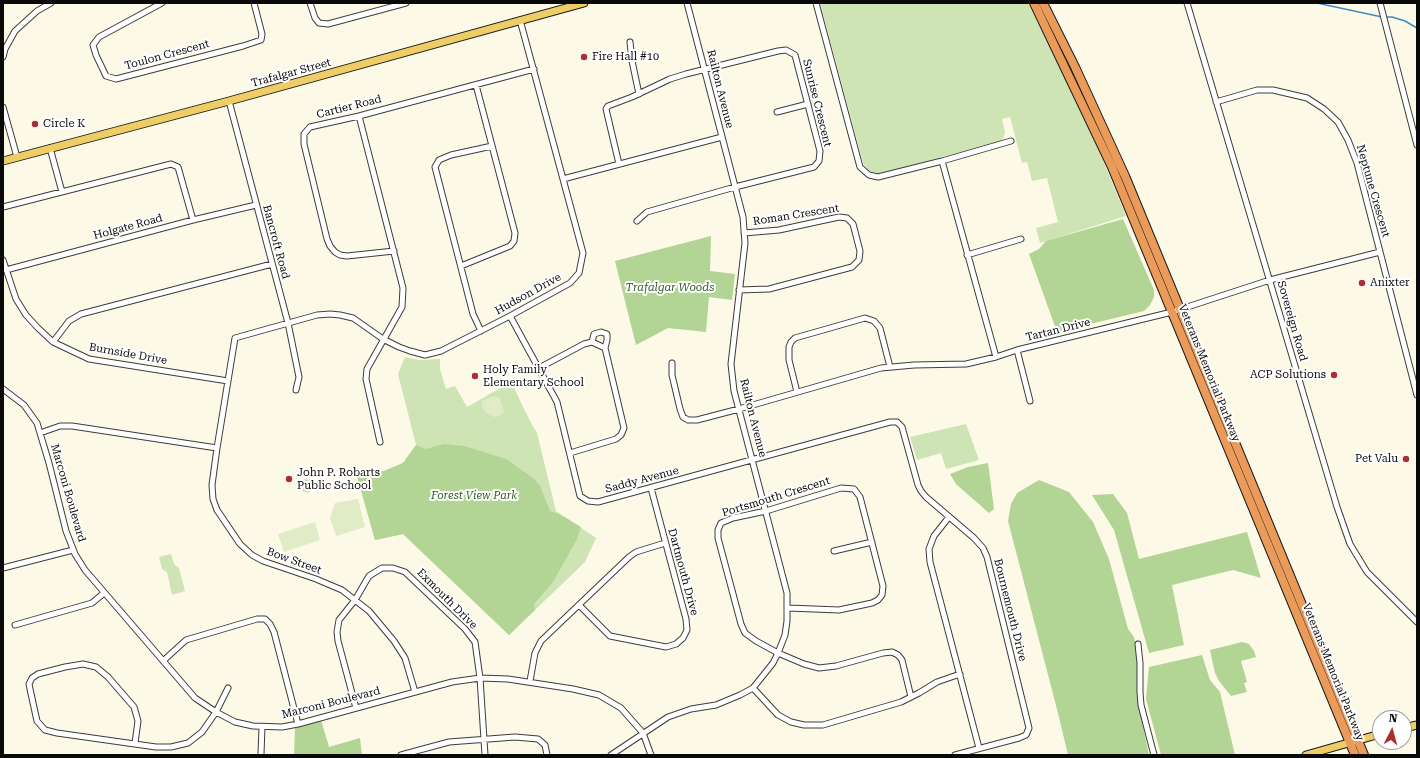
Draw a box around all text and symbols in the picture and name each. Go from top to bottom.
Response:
street label: Toulon Crescent [123,37,211,73]
street label: Railton Avenue [704,48,736,130]
place label: Fire Hall #10 [592,50,659,64]
marker: Fire Hall #10 [579,52,589,62]
street label: Trafalgar Street [250,56,332,90]
street label: Sunrise Crescent [800,58,834,148]
street label: Cartier Road [315,93,383,121]
place label: Circle K [43,117,85,131]
marker: Circle K [30,119,40,129]
street label: Neptune Crescent [1353,143,1393,239]
street label: Roman Crescent [752,202,840,228]
street label: Bancroft Road [260,204,292,280]
street label: Holgate Road [92,211,164,243]
street label: Hudson Drive [493,270,563,318]
place label: Anixter [1370,276,1410,290]
marker: Anixter [1357,278,1367,288]
street label: Sovereign Road [1274,279,1310,363]
park label: Trafalgar Woods [626,281,714,295]
street label: Veterans Memorial Parkway [1175,302,1243,444]
street label: Tartan Drive [1024,316,1092,344]
street label: Burnside Drive [88,341,168,367]
place label: Holy Family Elementary School [483,363,584,389]
place label: ACP Solutions [1250,368,1326,382]
marker: ACP Solutions [1329,370,1339,380]
marker: Holy Family Elementary School [470,371,480,381]
street label: Railton Avenue [737,377,769,459]
street label: Marconi Boulevard [48,443,88,543]
place label: Pet Valu [1355,452,1398,466]
marker: Pet Valu [1401,454,1411,464]
street label: Saddy Avenue [604,464,680,496]
place label: John P. Robarts Public School [297,466,380,492]
marker: John P. Robarts Public School [284,474,294,484]
street label: Portsmouth Crescent [720,474,832,520]
park label: Forest View Park [431,489,517,503]
street label: Dartmouth Drive [665,527,701,617]
street label: Bow Street [265,545,323,577]
street label: Bournemouth Drive [991,557,1029,663]
street label: Exmouth Drive [414,566,480,632]
street label: Veterans Memorial Parkway [1299,601,1367,743]
street label: Marconi Boulevard [280,684,382,722]
north arrow [1372,710,1412,750]
text: N [1388,712,1398,725]

